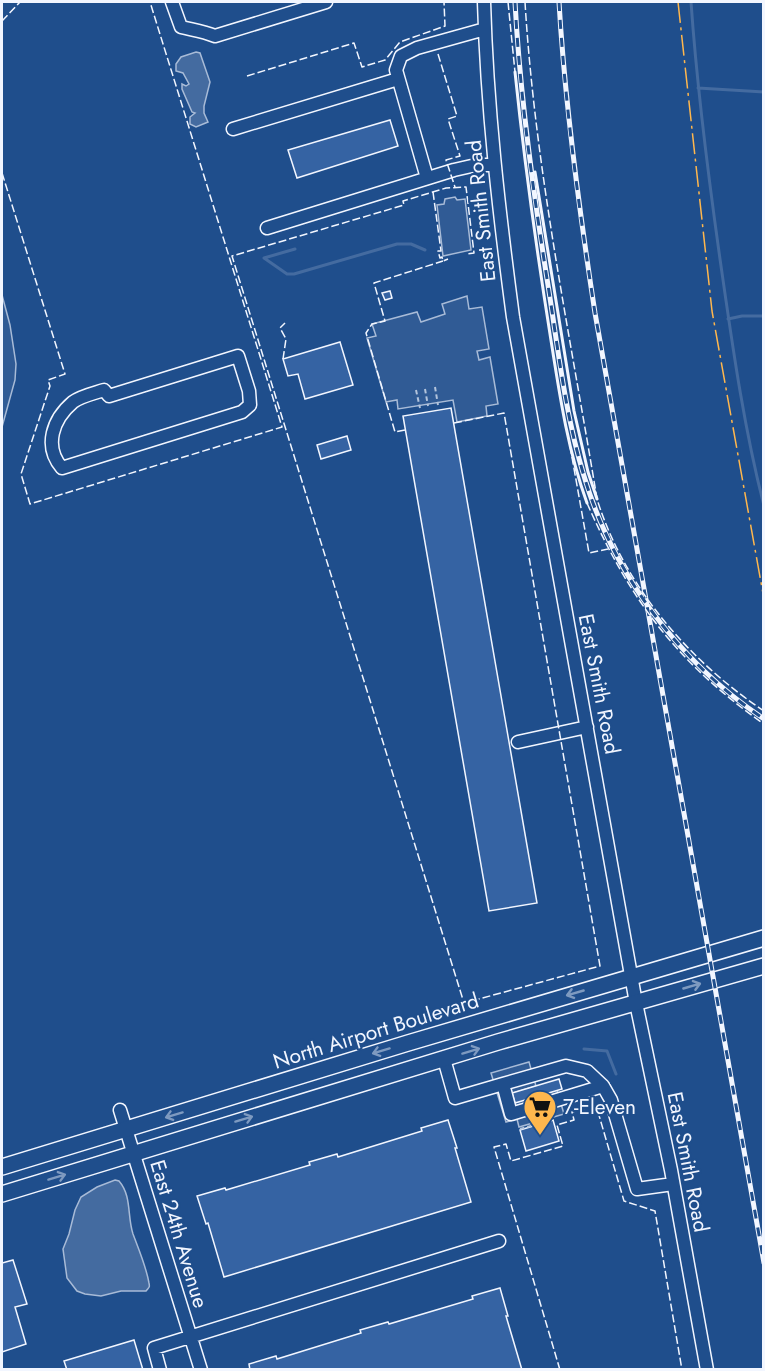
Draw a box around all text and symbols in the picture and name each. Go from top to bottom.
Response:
street label: East Smith Road [459,139,503,283]
street label: East Smith Road [571,611,627,757]
one-way arrow [682,980,701,991]
street label: North Airport Boulevard [269,985,483,1077]
one-way arrow [566,988,585,999]
one-way arrow [461,1044,480,1055]
one-way arrow [372,1046,391,1057]
supermarket icon: 7-Eleven [522,1089,558,1136]
street label: East Smith Road [660,1089,716,1235]
place label: 7-Eleven [563,1092,636,1122]
one-way arrow [165,1110,184,1121]
one-way arrow [234,1113,253,1124]
street label: East 24th Avenue [142,1156,216,1312]
one-way arrow [47,1171,66,1182]

